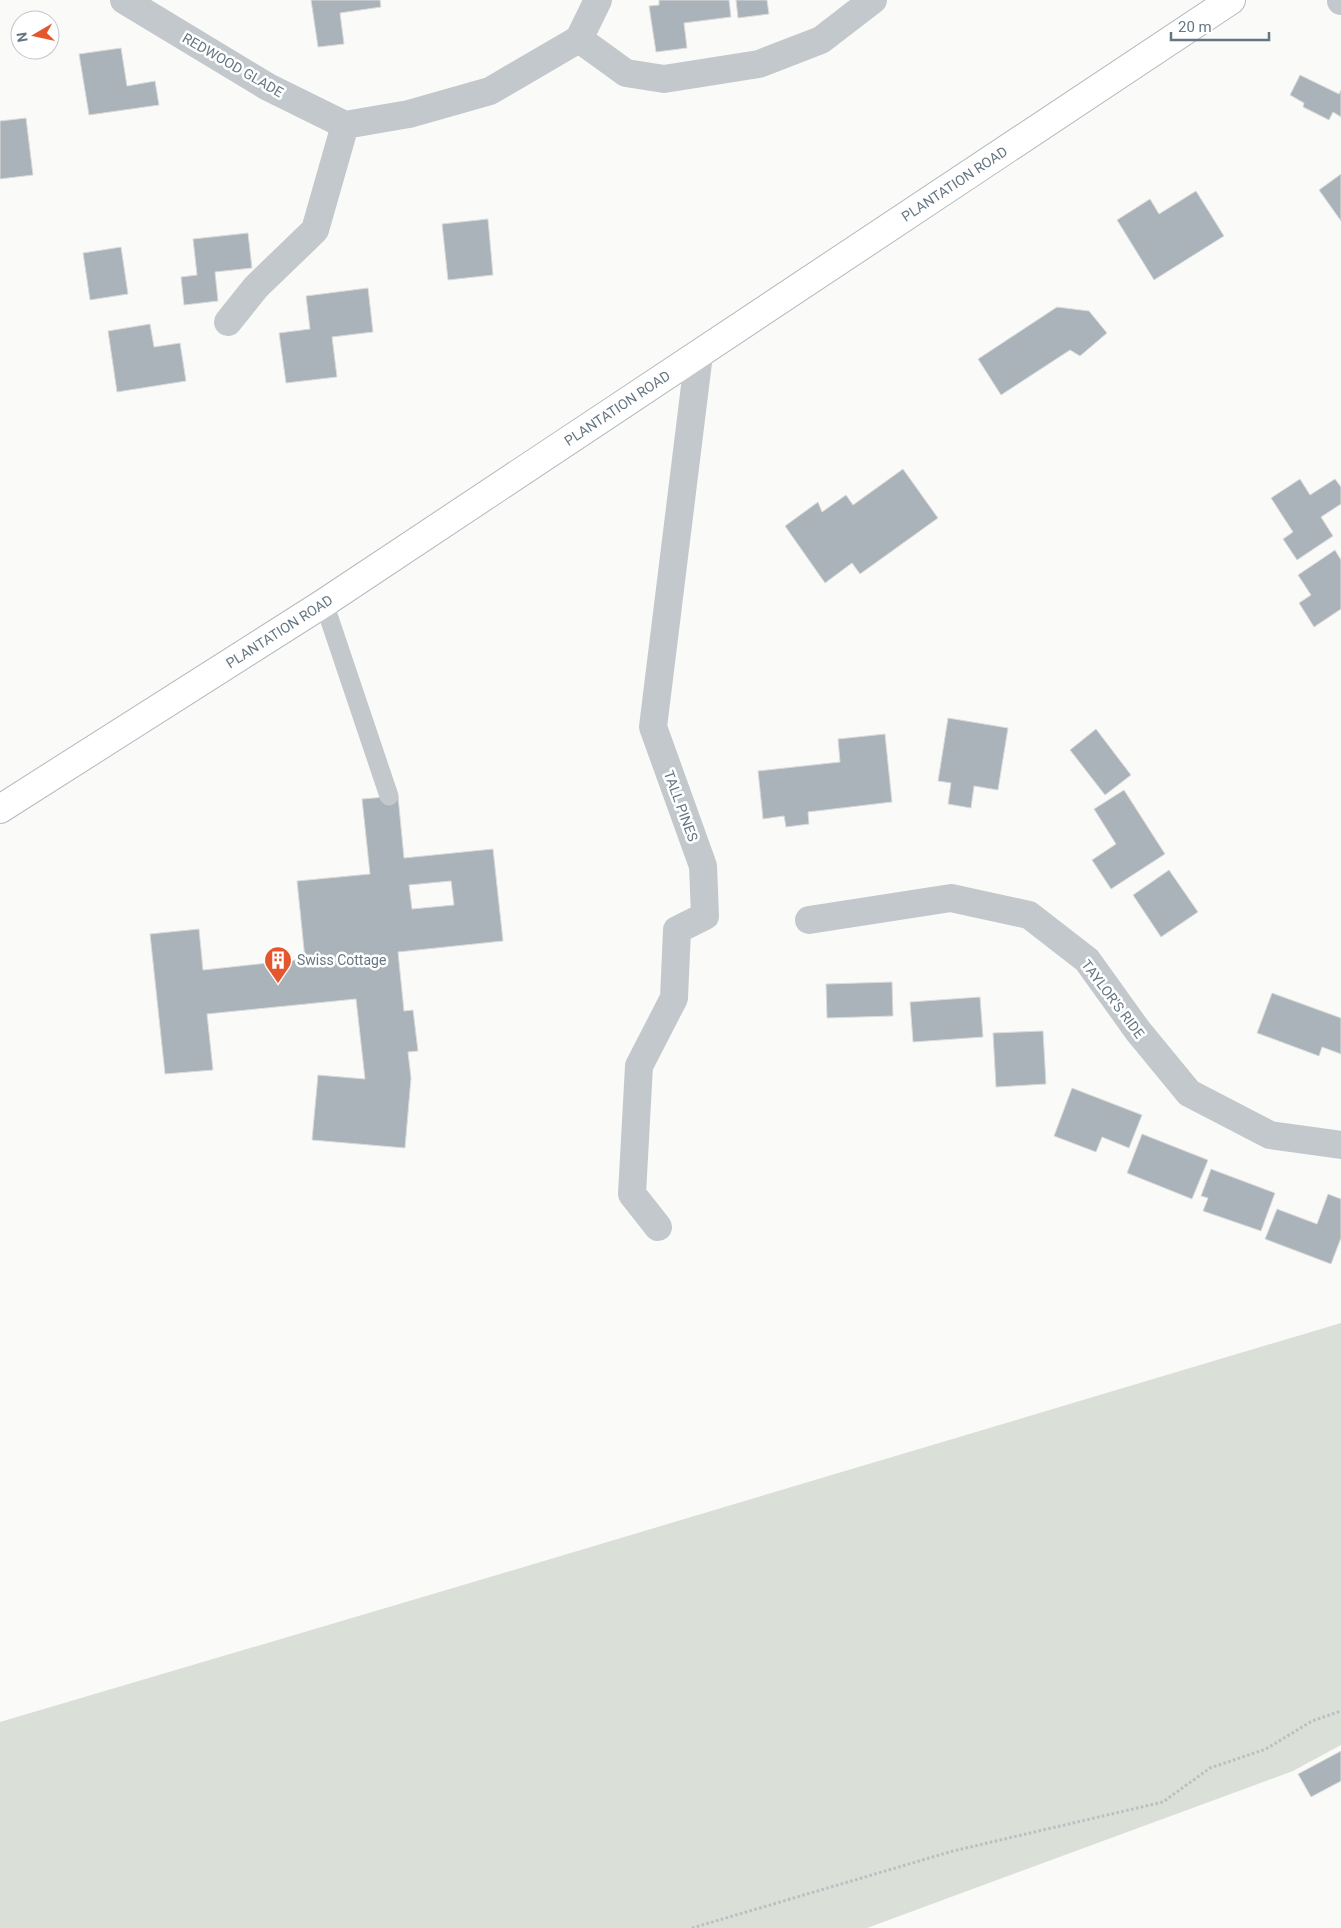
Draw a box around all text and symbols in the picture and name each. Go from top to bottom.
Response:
north arrow [10,10,60,60]
scale bar [1171,10,1268,42]
text: 20 m [1178,18,1212,36]
street label: REDWOOD GLADE [180,30,286,100]
text: N [13,31,31,43]
street label: PLANTATION ROAD [899,143,1010,225]
street label: PLANTATION ROAD [561,367,673,449]
street label: PLANTATION ROAD [223,592,336,671]
street label: TALL PINES [661,768,701,844]
building icon: Swiss Cottage [263,945,293,984]
place label: Swiss Cottage [297,952,386,968]
street label: TAYLOR'S RIDE [1078,957,1148,1041]

